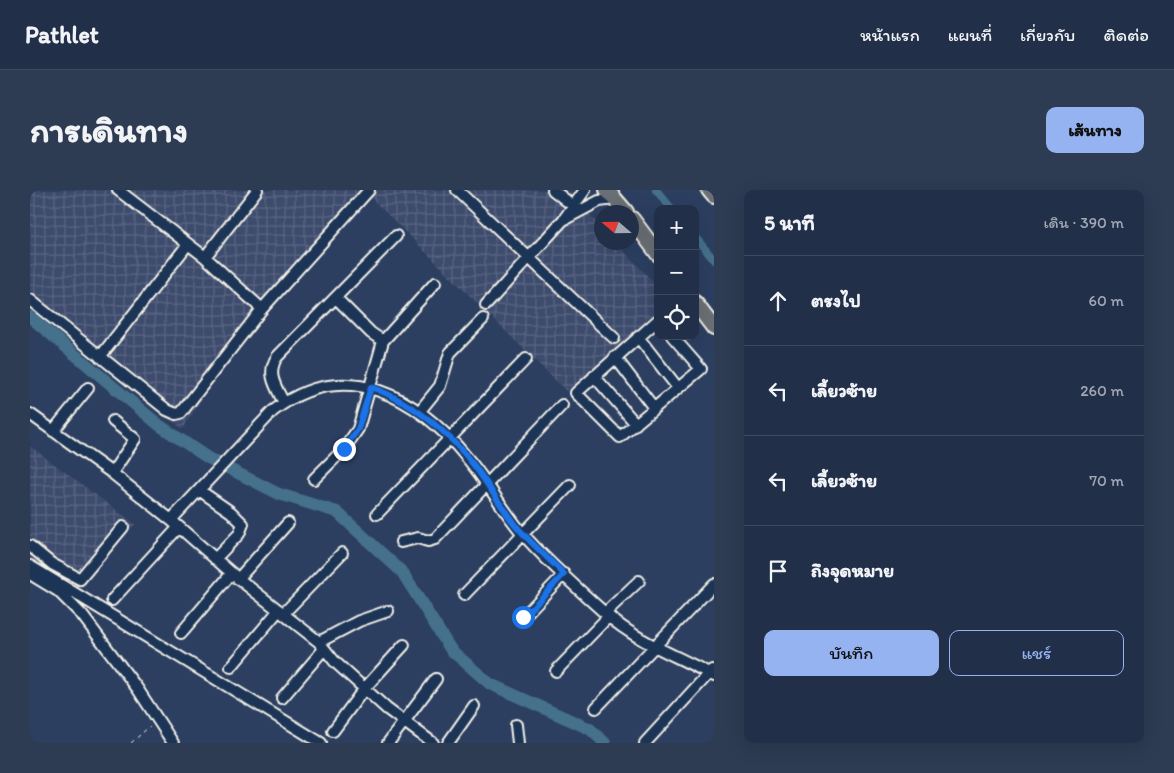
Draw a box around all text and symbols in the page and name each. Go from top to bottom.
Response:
text: Pathlet [25,20,99,49]
text: หน้าแรก [860,24,920,46]
text: แผนที่ [948,24,992,46]
text: เกี่ยวกับ [1020,24,1075,46]
text: ติดต่อ [1103,24,1149,46]
button: เส้นทาง [1046,107,1144,153]
text: การเดินทาง [30,109,188,151]
north arrow [594,205,639,250]
map controls [654,205,699,340]
button: + [654,205,699,250]
text: 5 นาที [764,210,815,235]
text: เดิน · 390 m [1044,213,1124,232]
button: − [654,250,699,295]
icon: ahead [764,287,792,315]
text: ตรงไป [811,289,861,312]
text: 60 m [1089,291,1124,310]
button: locate [654,295,699,340]
icon: left [764,377,792,405]
text: เลี้ยวซ้าย [811,379,877,402]
text: 260 m [1080,381,1124,400]
route end [333,438,356,461]
icon: left [764,467,792,495]
text: เลี้ยวซ้าย [811,469,877,492]
text: 70 m [1089,471,1124,490]
icon: arrive [764,557,792,585]
text: ถึงจุดหมาย [811,559,894,582]
route start [512,606,535,629]
button: บันทึก [764,630,939,676]
button: แชร์ [949,630,1124,676]

